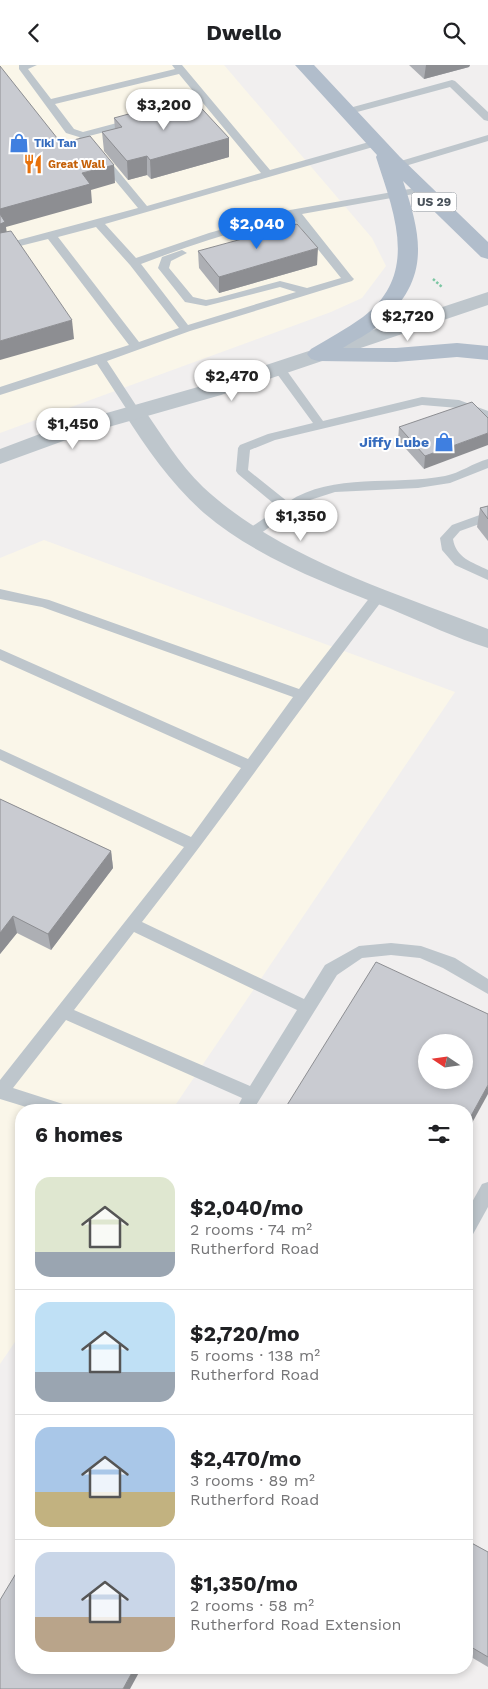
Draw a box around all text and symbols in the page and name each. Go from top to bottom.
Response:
icon: back [20,19,48,47]
icon: search [440,19,468,47]
text: Dwello [206,20,282,45]
pin: $3,200 [123,88,205,131]
text: $3,200 [137,95,191,114]
shop icon: Tiki Tan [8,132,30,154]
place label: Tiki Tan [34,137,77,150]
restaurant icon: Great Wall [22,153,44,175]
place label: Great Wall [48,158,105,171]
road number: US 29 [412,193,456,211]
pin: $2,040 [216,207,298,250]
text: $2,040 [229,214,285,233]
pin: $2,720 [367,299,449,342]
text: $2,720 [382,306,434,325]
pin: $2,470 [191,359,273,402]
text: $2,470 [205,366,259,385]
pin: $1,450 [32,407,114,450]
text: $1,450 [47,414,99,433]
shop icon: Jiffy Lube [433,431,455,453]
place label: Jiffy Lube [359,434,429,450]
pin: $1,350 [260,499,342,542]
text: $1,350 [276,506,326,525]
north arrow [418,1034,472,1089]
map controls [418,1034,473,1089]
icon: filters [425,1120,453,1148]
text: 6 homes [35,1122,123,1147]
text: $2,040/mo [190,1195,303,1220]
icon: home [75,1197,135,1257]
text: 2 rooms · 74 m² [190,1220,312,1239]
text: Rutherford Road [190,1239,319,1258]
text: $2,720/mo [190,1321,299,1346]
icon: home [75,1322,135,1382]
text: 5 rooms · 138 m² [190,1346,320,1365]
text: Rutherford Road [190,1365,319,1384]
text: $2,470/mo [190,1446,301,1471]
icon: home [75,1447,135,1507]
text: 3 rooms · 89 m² [190,1471,315,1490]
text: Rutherford Road [190,1490,319,1509]
text: $1,350/mo [190,1571,298,1596]
icon: home [75,1572,135,1632]
text: 2 rooms · 58 m² [190,1596,314,1615]
text: Rutherford Road Extension [190,1615,401,1634]

